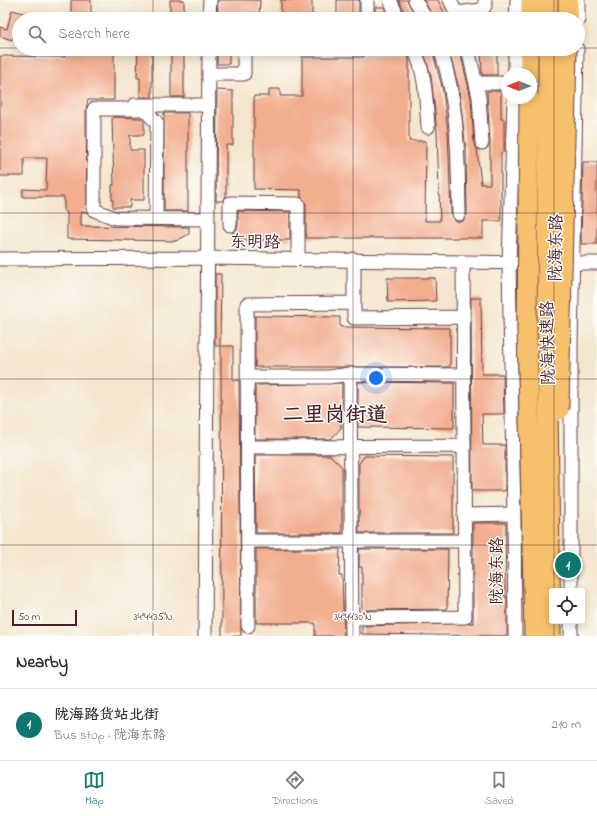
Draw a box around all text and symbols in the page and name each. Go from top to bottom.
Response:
search box [12,12,585,56]
icon: search [26,23,48,45]
text: Search here [58,23,130,45]
north arrow [501,68,537,104]
street label: 陇海东路 [543,214,570,282]
street label: 东明路 [229,230,281,255]
street label: 陇海快速路 [535,300,562,386]
your location [366,368,386,388]
district label: 二里岗街道 [283,401,388,431]
street label: 陇海东路 [485,537,510,605]
pin: 1 [555,550,581,580]
map controls [549,588,585,624]
button: locate [549,588,585,624]
scale bar [12,608,77,627]
text: 50 m [18,609,40,625]
text: 34°44'35"N [133,610,173,625]
text: 34°44'30"N [334,610,372,625]
text: Nearby [16,650,68,675]
text: 陇海路货站北街 [54,704,159,726]
text: 1 [27,715,31,734]
text: 210 m [551,715,581,734]
text: Bus stop · 陇海东路 [54,726,166,745]
tab: Map [83,769,105,809]
tab: Directions [272,769,318,809]
tab: Saved [485,769,514,809]

